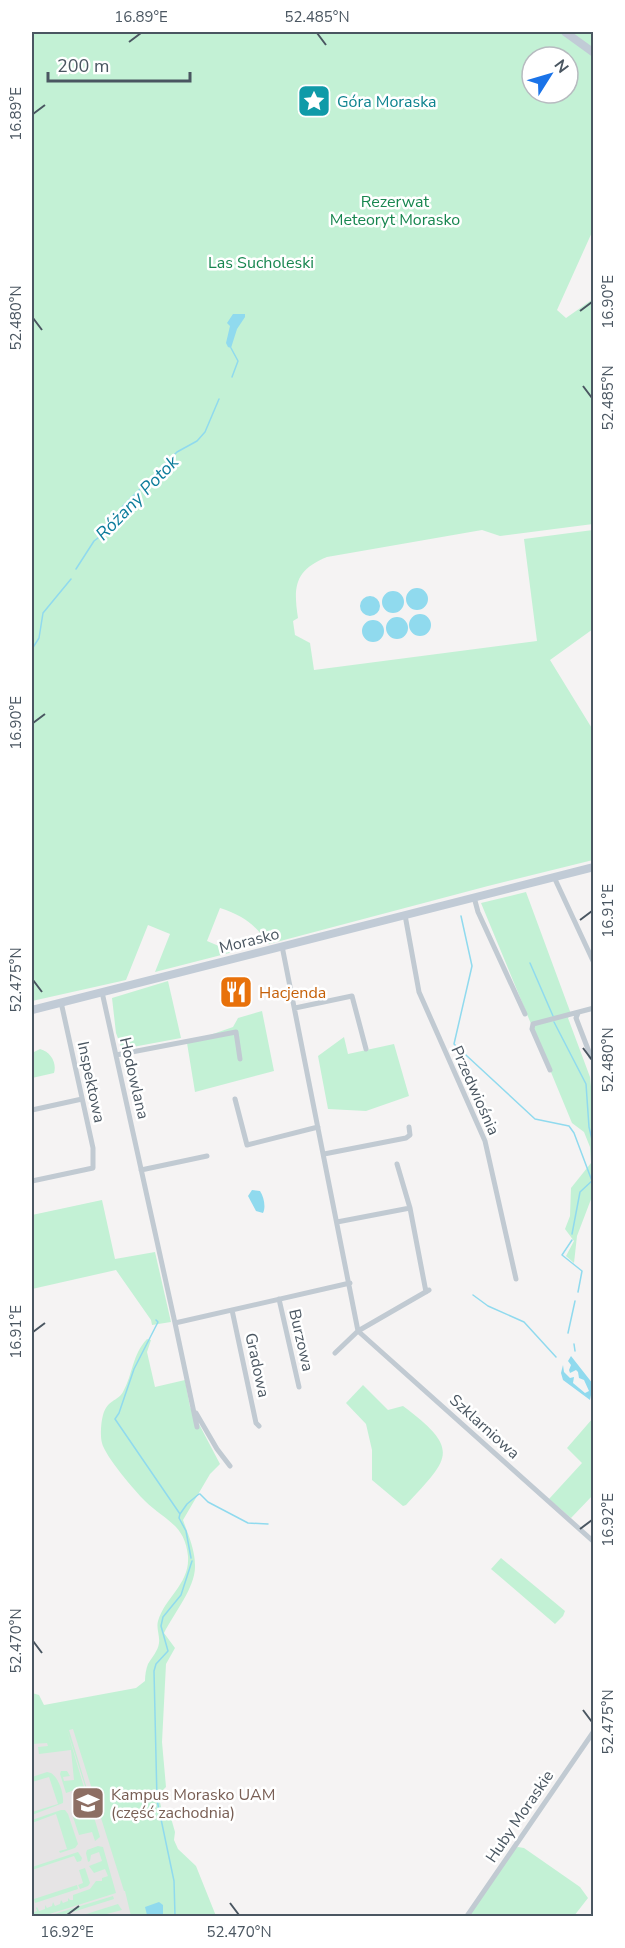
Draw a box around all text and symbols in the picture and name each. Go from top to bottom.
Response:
text: 16.89°E [114,7,168,27]
text: 52.485°N [284,7,350,27]
scale bar [48,45,190,83]
north arrow [520,45,580,105]
text: 200 m [57,54,109,78]
text: N [549,55,574,78]
place icon: Góra Moraska [296,83,332,119]
text: 16.89°E [6,87,26,141]
place label: Góra Moraska [337,91,437,113]
park label: Rezerwat Meteoryt Morasko [330,191,460,231]
park label: Las Sucholeski [208,252,314,274]
text: 16.90°E [598,275,618,329]
text: 52.480°N [6,285,26,351]
text: 52.485°N [598,365,618,431]
water label: Różany Potok [90,450,184,546]
text: 16.90°E [6,696,26,750]
text: 16.91°E [598,884,618,938]
street label: Morasko [217,923,282,959]
text: 52.475°N [6,947,26,1013]
restaurant icon: Hacjenda [218,974,254,1010]
place label: Hacjenda [259,982,326,1004]
text: 52.480°N [598,1027,618,1093]
street label: Hodowlana [114,1035,154,1121]
street label: Inspektowa [72,1040,110,1125]
street label: Przedwiośnia [446,1042,505,1139]
text: 16.91°E [6,1305,26,1359]
street label: Burzowa [283,1307,319,1374]
street label: Gradowa [239,1331,275,1400]
street label: Szklarniowa [444,1389,524,1464]
text: 16.92°E [598,1493,618,1547]
text: 52.470°N [6,1608,26,1674]
text: 52.475°N [598,1689,618,1755]
street label: Huby Moraskie [481,1766,559,1867]
place label: Kampus Morasko UAM (część zachodnia) [111,1784,275,1824]
school or university icon: Kampus Morasko UAM (część zachodnia) [70,1785,106,1821]
text: 16.92°E [40,1922,94,1942]
text: 52.470°N [206,1922,272,1942]

